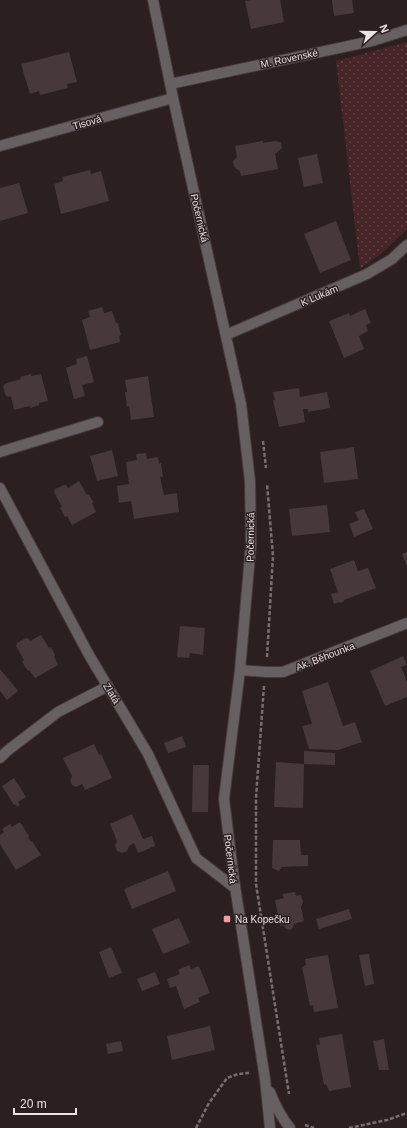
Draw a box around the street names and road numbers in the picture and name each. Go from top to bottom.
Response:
street label: M. Rovenské [259,47,319,70]
street label: Tisová [72,113,103,132]
street label: Počernická [189,193,211,244]
street label: K Lukám [299,283,340,308]
street label: Počernická [245,512,256,562]
street label: Ak. Běhounka [294,640,357,673]
street label: Zlatá [101,681,122,706]
street label: Počernická [222,834,239,885]

